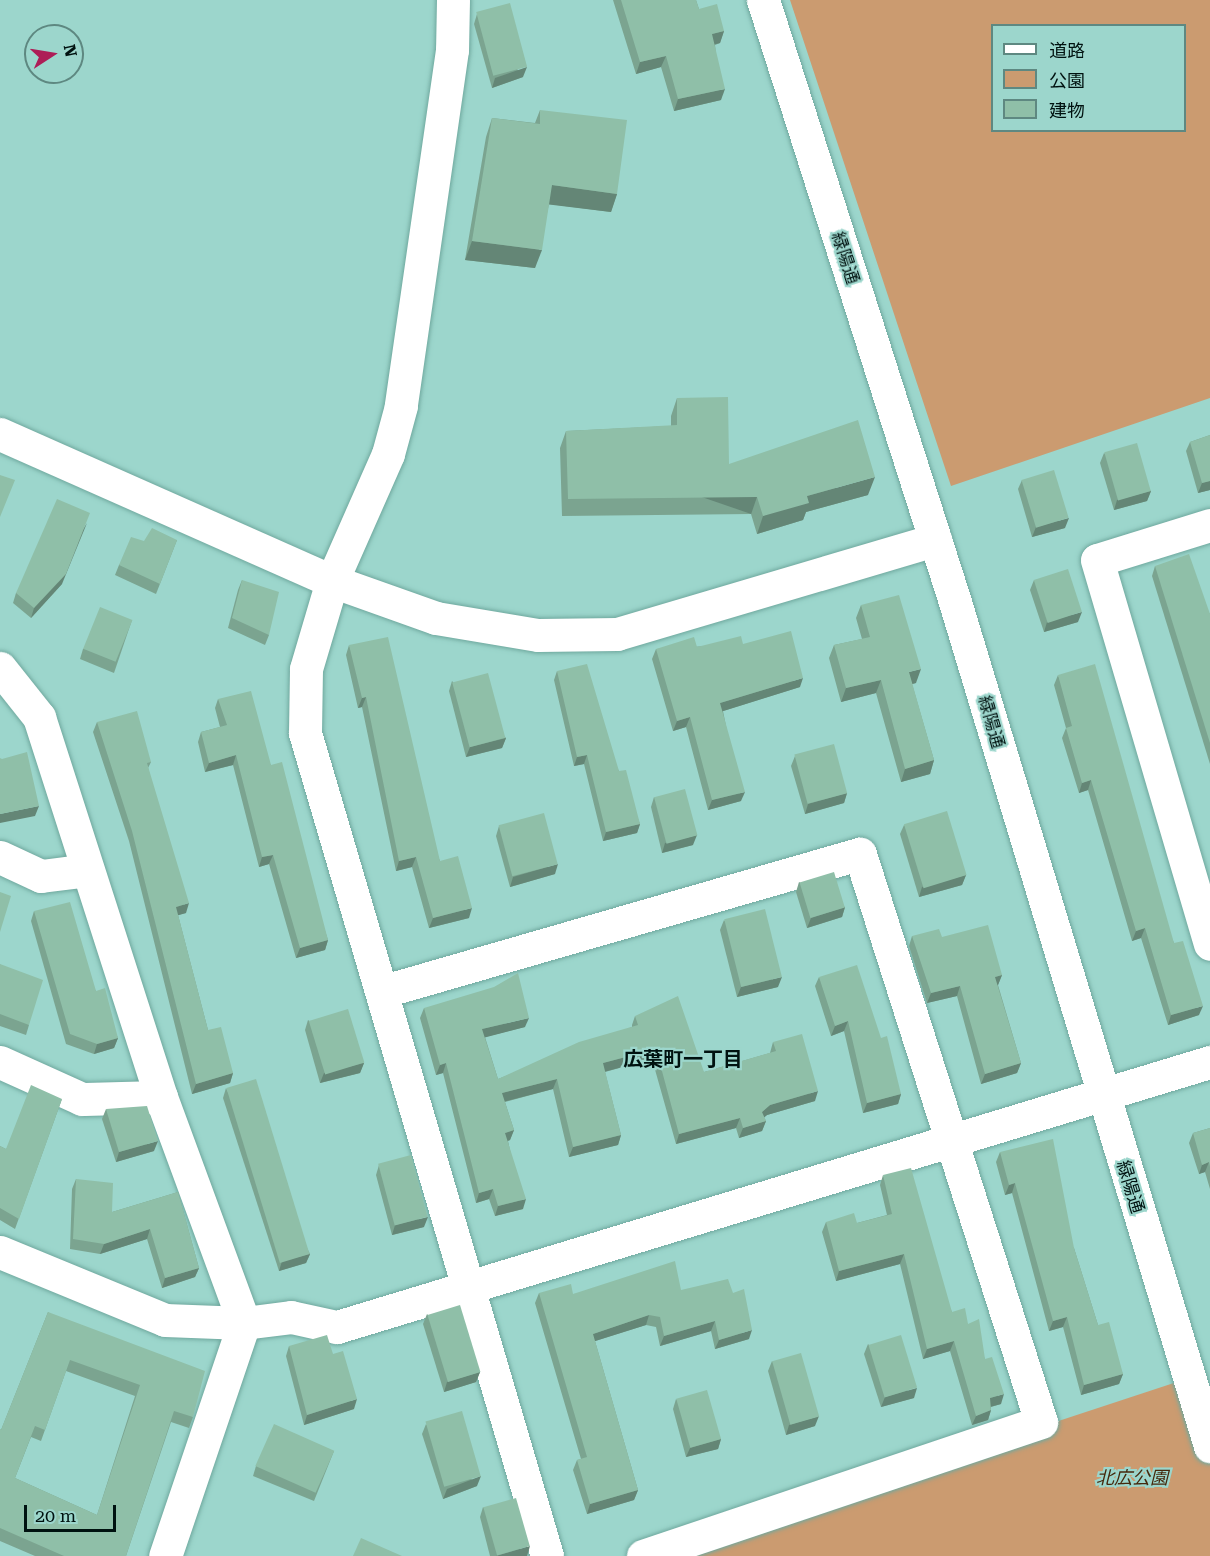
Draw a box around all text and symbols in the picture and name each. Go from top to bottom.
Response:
north arrow [24,24,84,84]
legend [991,24,1186,132]
text: 道路 [1049,40,1085,61]
text: N [60,43,81,59]
text: 公園 [1049,70,1085,91]
text: 建物 [1049,100,1085,121]
street label: 緑陽通 [826,229,864,287]
street label: 緑陽通 [973,693,1009,751]
district label: 広葉町一丁目 [623,1047,743,1071]
street label: 緑陽通 [1112,1158,1148,1216]
park label: 北広公園 [1096,1467,1168,1489]
scale bar [27,1493,118,1531]
text: 20 m [35,1505,76,1526]

